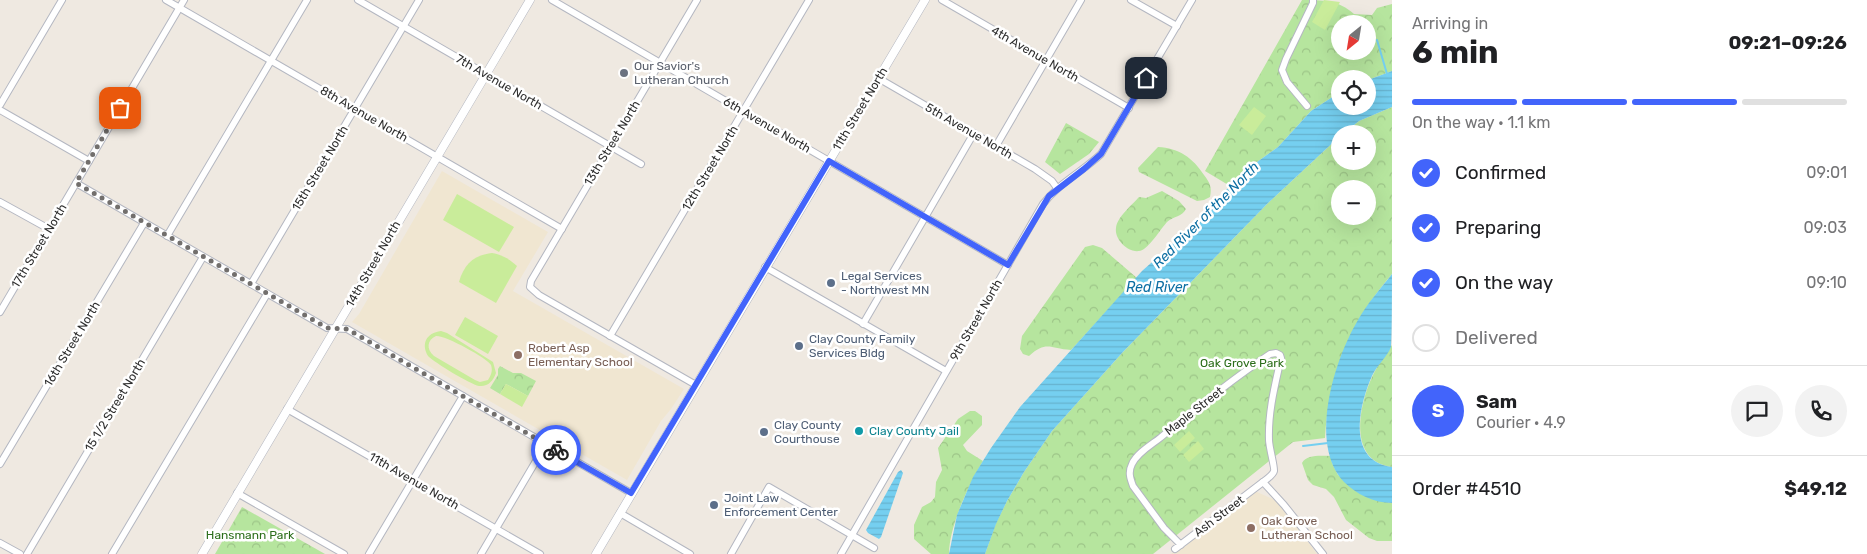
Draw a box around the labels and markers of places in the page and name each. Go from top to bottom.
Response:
pin [1125,57,1167,99]
place label: Our Savior's Lutheran Church [634,59,729,87]
marker: Our Savior's Lutheran Church [618,67,630,79]
pin [99,87,141,129]
place label: Legal Services - Northwest MN [841,269,929,297]
marker: Legal Services - Northwest MN [825,277,837,289]
place label: Clay County Family Services Bldg [809,332,916,360]
marker: Clay County Family Services Bldg [793,340,805,352]
place label: Robert Asp Elementary School [528,341,633,369]
marker: Robert Asp Elementary School [512,349,524,361]
place label: Clay County Courthouse [774,418,842,446]
place label: Clay County Jail [869,424,959,438]
marker: Clay County Jail [853,425,865,437]
marker: Clay County Courthouse [758,426,770,438]
place label: Joint Law Enforcement Center [724,491,838,519]
marker: Joint Law Enforcement Center [708,499,720,511]
place label: Oak Grove Lutheran School [1261,514,1353,542]
marker: Oak Grove Lutheran School [1245,522,1257,534]

